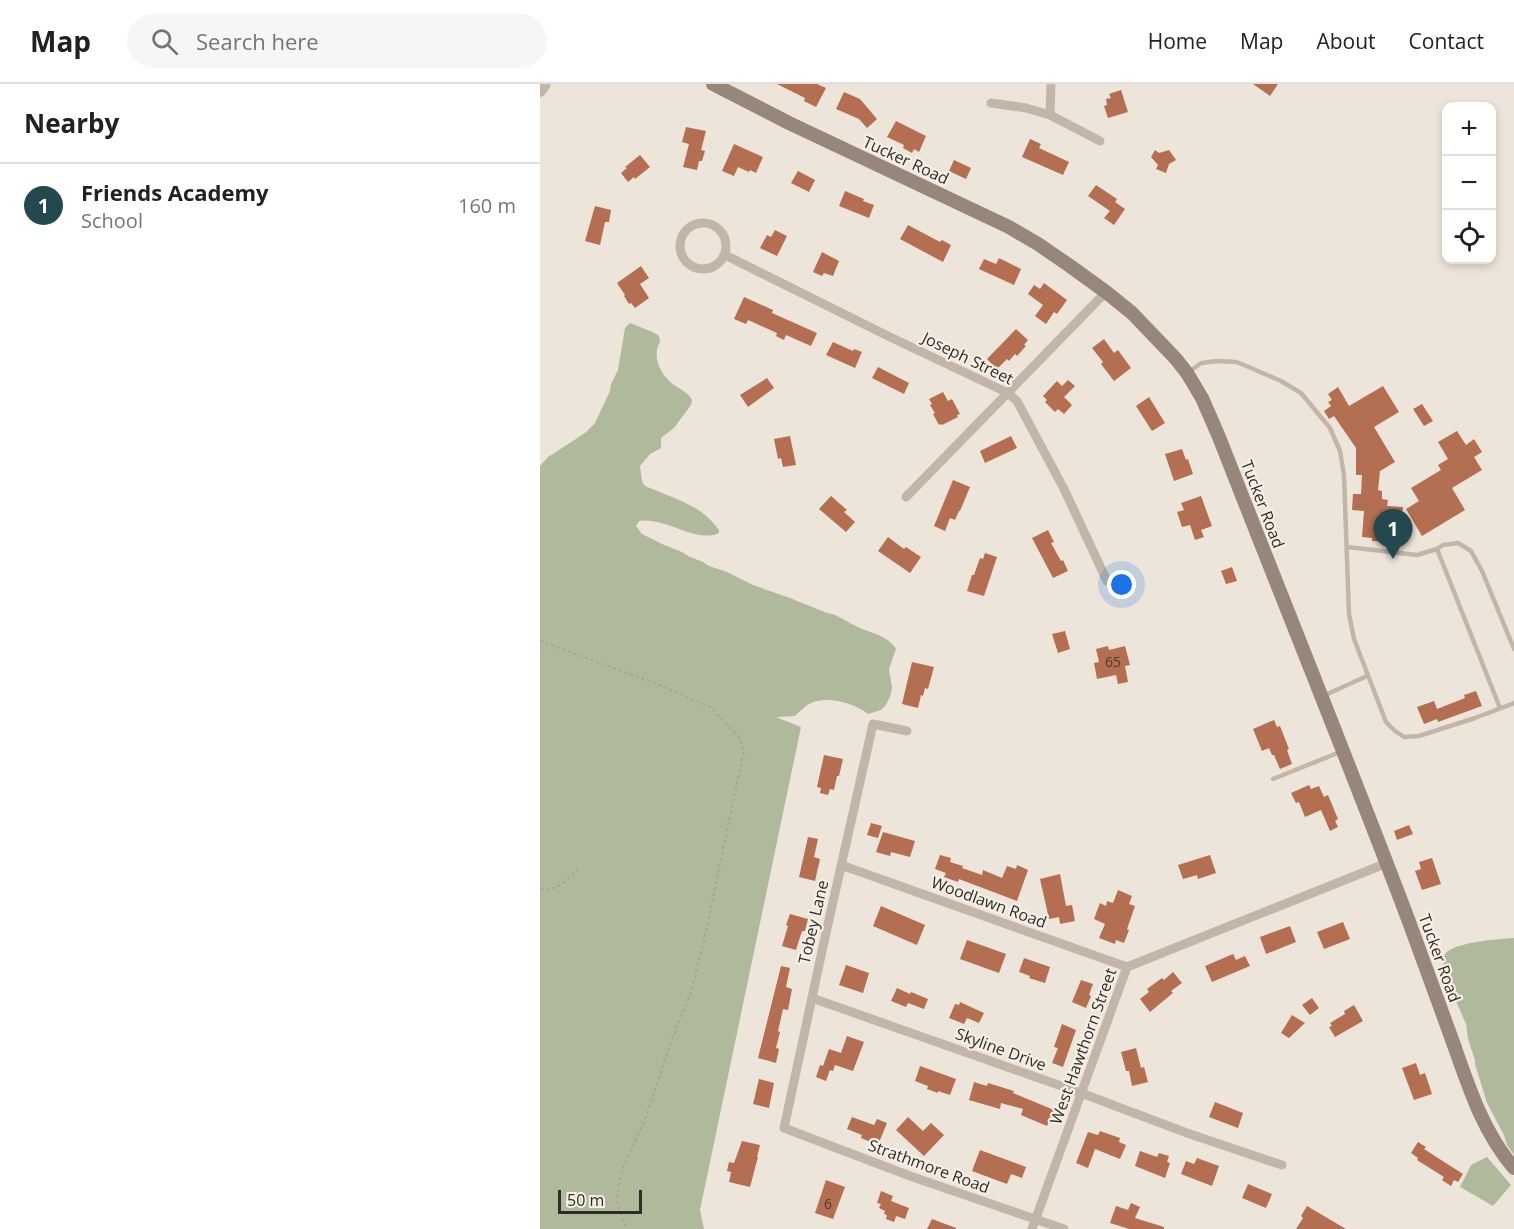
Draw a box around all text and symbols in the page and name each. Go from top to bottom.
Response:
search box [127,14,547,68]
text: Map [30,22,91,60]
icon: search [148,25,181,58]
text: Search here [196,26,319,56]
text: Home [1148,27,1207,55]
text: Map [1240,27,1283,55]
text: About [1316,27,1376,55]
text: Contact [1409,27,1484,55]
map controls [1442,102,1496,264]
button: + [1442,102,1496,156]
text: Nearby [24,105,119,141]
street label: Tucker Road [859,130,953,190]
button: − [1442,156,1496,210]
text: Friends Academy [81,177,269,207]
text: 1 [38,192,49,219]
text: 160 m [458,192,516,219]
text: School [81,207,143,234]
button: locate [1442,210,1496,264]
street label: Joseph Street [917,326,1018,390]
street label: Tucker Road [1236,457,1290,551]
pin: 1 [1374,510,1412,559]
your location [1107,570,1136,599]
house number: 65 [1105,652,1121,671]
street label: Woodlawn Road [928,871,1050,933]
street label: Tobey Lane [793,878,833,966]
street label: Tucker Road [1414,911,1466,1005]
street label: West Hawthorn Street [1045,965,1122,1127]
street label: Skyline Drive [952,1022,1050,1076]
street label: Strathmore Road [865,1134,993,1198]
scale bar [558,1187,642,1214]
text: 50 m [567,1189,604,1211]
house number: 6 [824,1194,832,1213]

